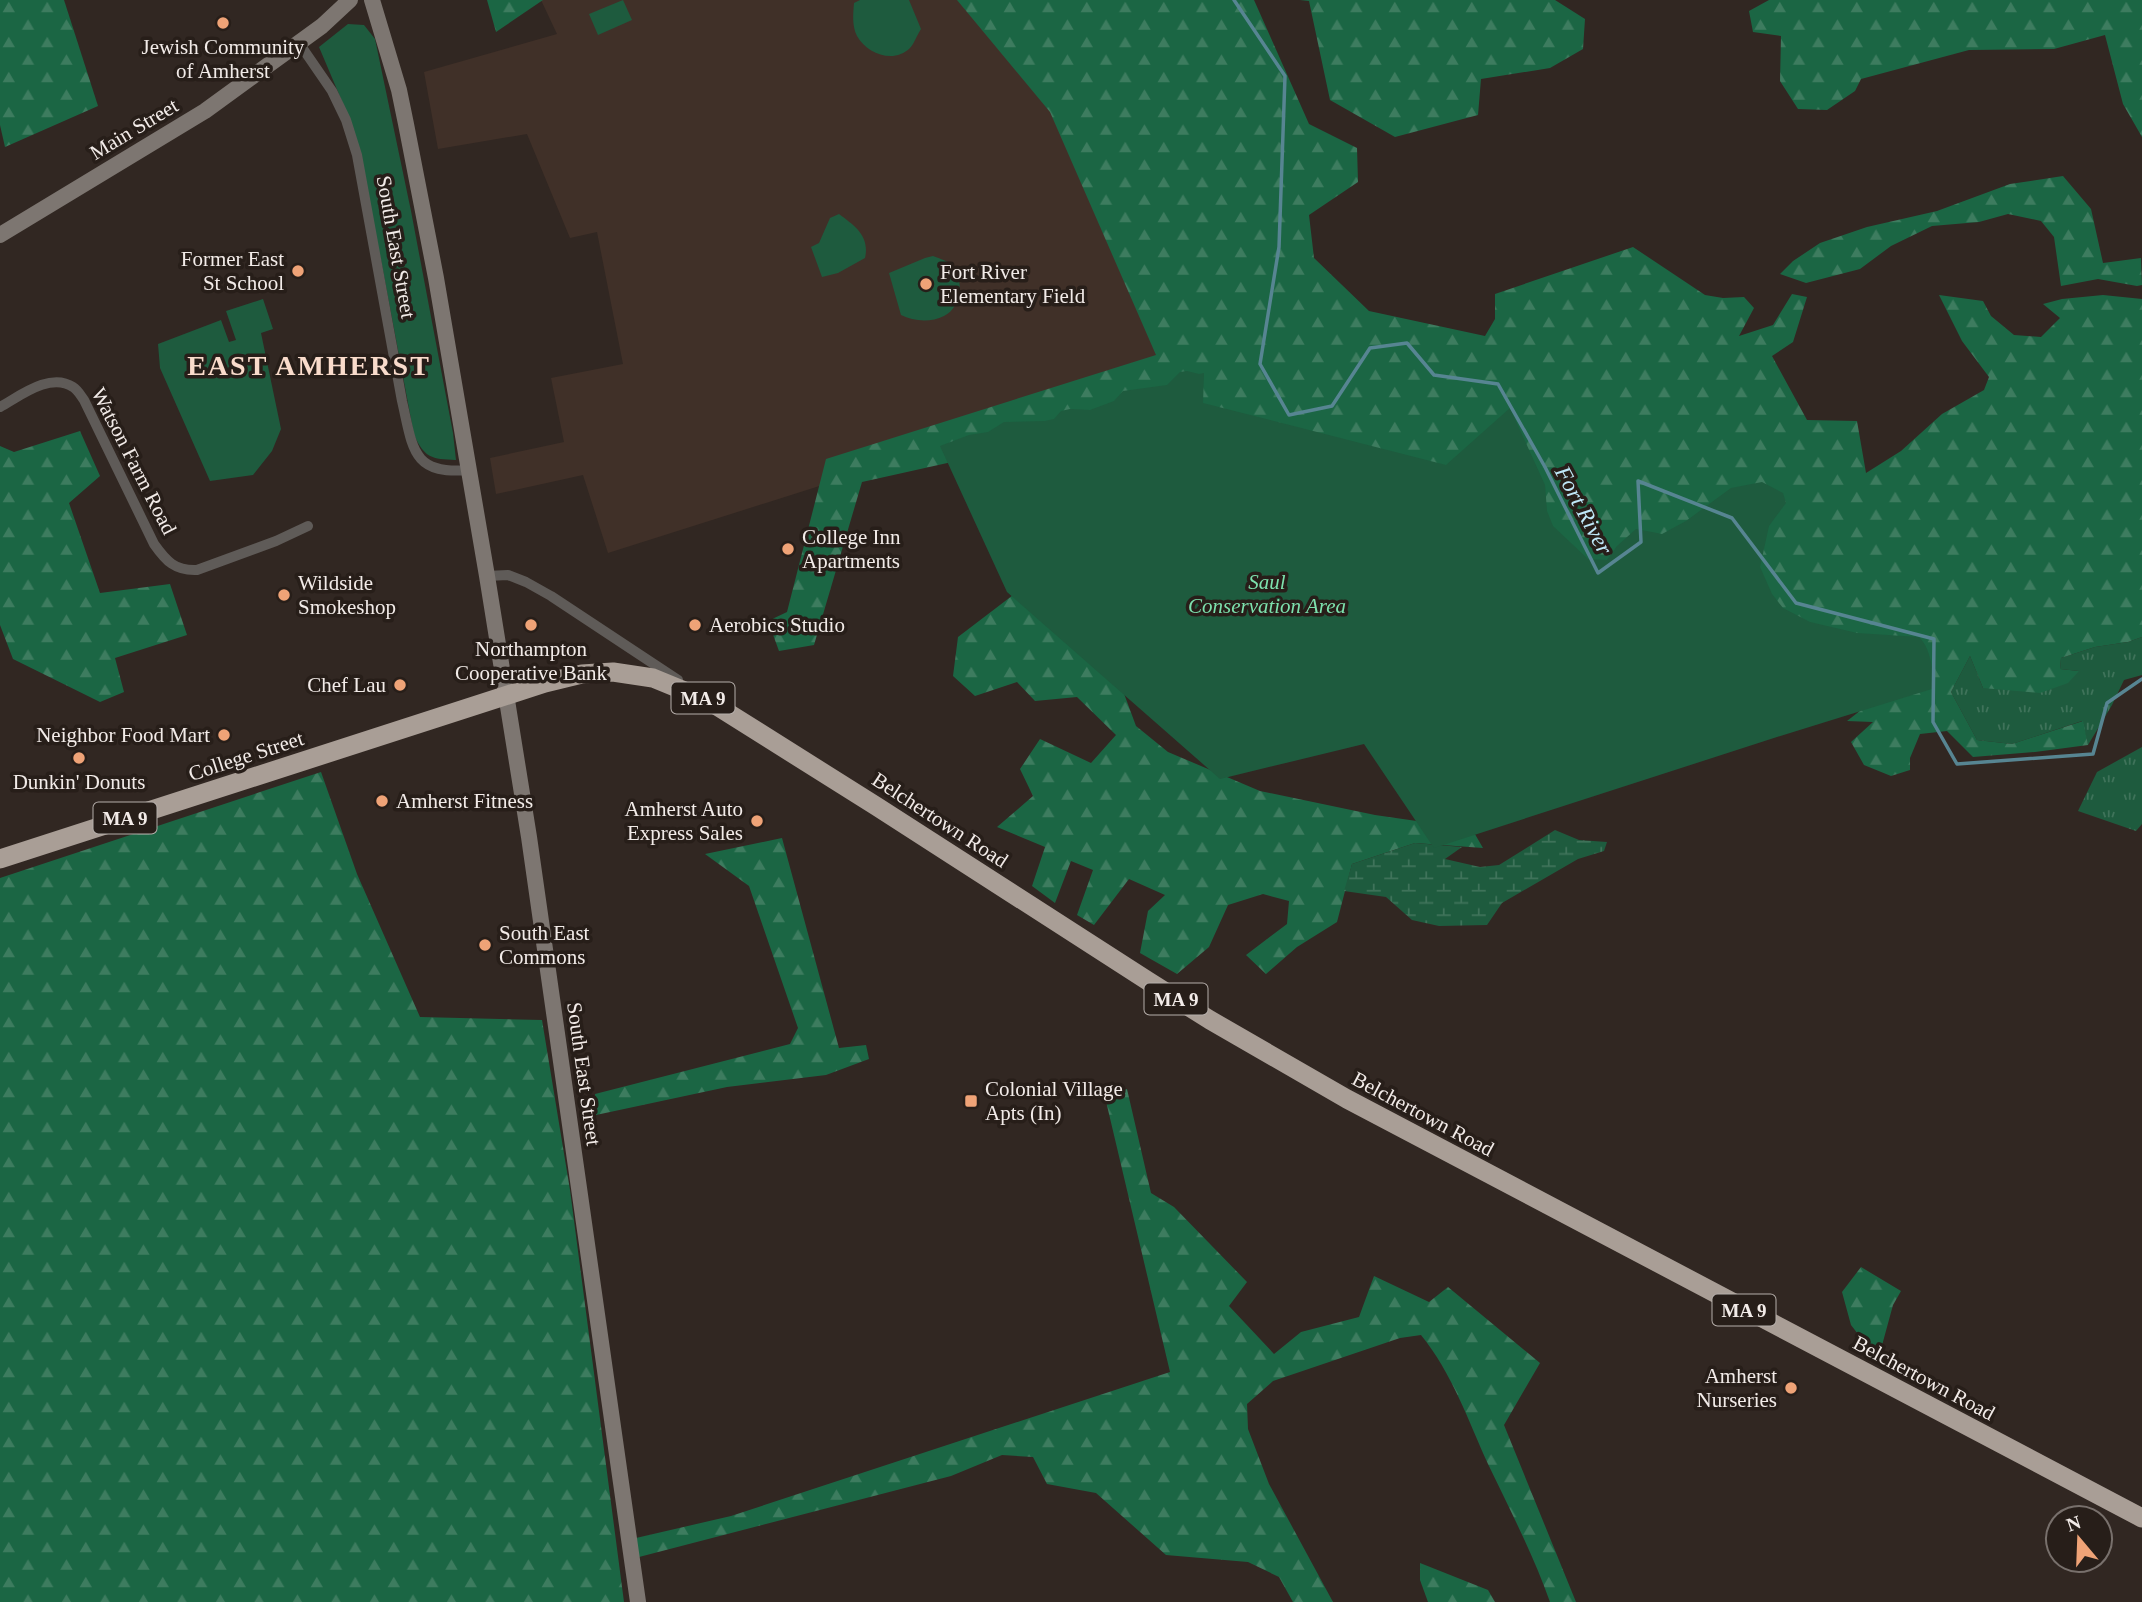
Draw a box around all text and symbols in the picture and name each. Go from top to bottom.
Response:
marker: Jewish Community of Amherst [215,15,231,31]
place label: Jewish Community of Amherst [142,35,305,83]
street label: Main Street [86,93,183,165]
street label: South East Street [372,174,420,320]
place label: Former East St School [181,247,284,295]
place label: Fort River Elementary Field [940,260,1086,308]
marker: Former East St School [290,263,306,279]
marker: Fort River Elementary Field [918,276,934,292]
district label: EAST AMHERST [187,350,431,381]
street label: Watson Farm Road [87,384,182,539]
water label: Fort River [1549,461,1618,560]
place label: College Inn Apartments [802,525,901,573]
marker: College Inn Apartments [780,541,796,557]
park label: Saul Conservation Area [1188,570,1346,618]
place label: Wildside Smokeshop [298,571,396,619]
marker: Wildside Smokeshop [276,587,292,603]
place label: Aerobics Studio [709,613,845,637]
marker: Northampton Cooperative Bank [523,617,539,633]
marker: Aerobics Studio [687,617,703,633]
place label: Northampton Cooperative Bank [455,637,608,685]
place label: Chef Lau [307,673,386,697]
marker: Chef Lau [392,677,408,693]
road number: MA 9 [672,682,734,713]
place label: Neighbor Food Mart [36,723,210,747]
street label: College Street [185,726,307,786]
marker: Neighbor Food Mart [216,727,232,743]
marker: Dunkin' Donuts [71,750,87,766]
street label: Belchertown Road [868,767,1013,873]
place label: Dunkin' Donuts [13,770,145,794]
place label: Amherst Fitness [396,789,533,813]
marker: Amherst Fitness [374,793,390,809]
place label: Amherst Auto Express Sales [625,797,743,845]
road number: MA 9 [94,803,156,834]
marker: Amherst Auto Express Sales [749,813,765,829]
place label: South East Commons [499,921,590,969]
marker: South East Commons [477,937,493,953]
road number: MA 9 [1144,984,1208,1015]
street label: South East Street [562,1001,606,1147]
street label: Belchertown Road [1348,1067,1498,1162]
place label: Colonial Village Apts (In) [985,1077,1123,1125]
marker: Colonial Village Apts (In) [963,1093,979,1109]
road number: MA 9 [1712,1294,1776,1326]
street label: Belchertown Road [1849,1331,1999,1426]
place label: Amherst Nurseries [1697,1364,1777,1412]
marker: Amherst Nurseries [1783,1380,1799,1396]
north arrow [2044,1504,2114,1574]
text: N [2064,1511,2084,1536]

